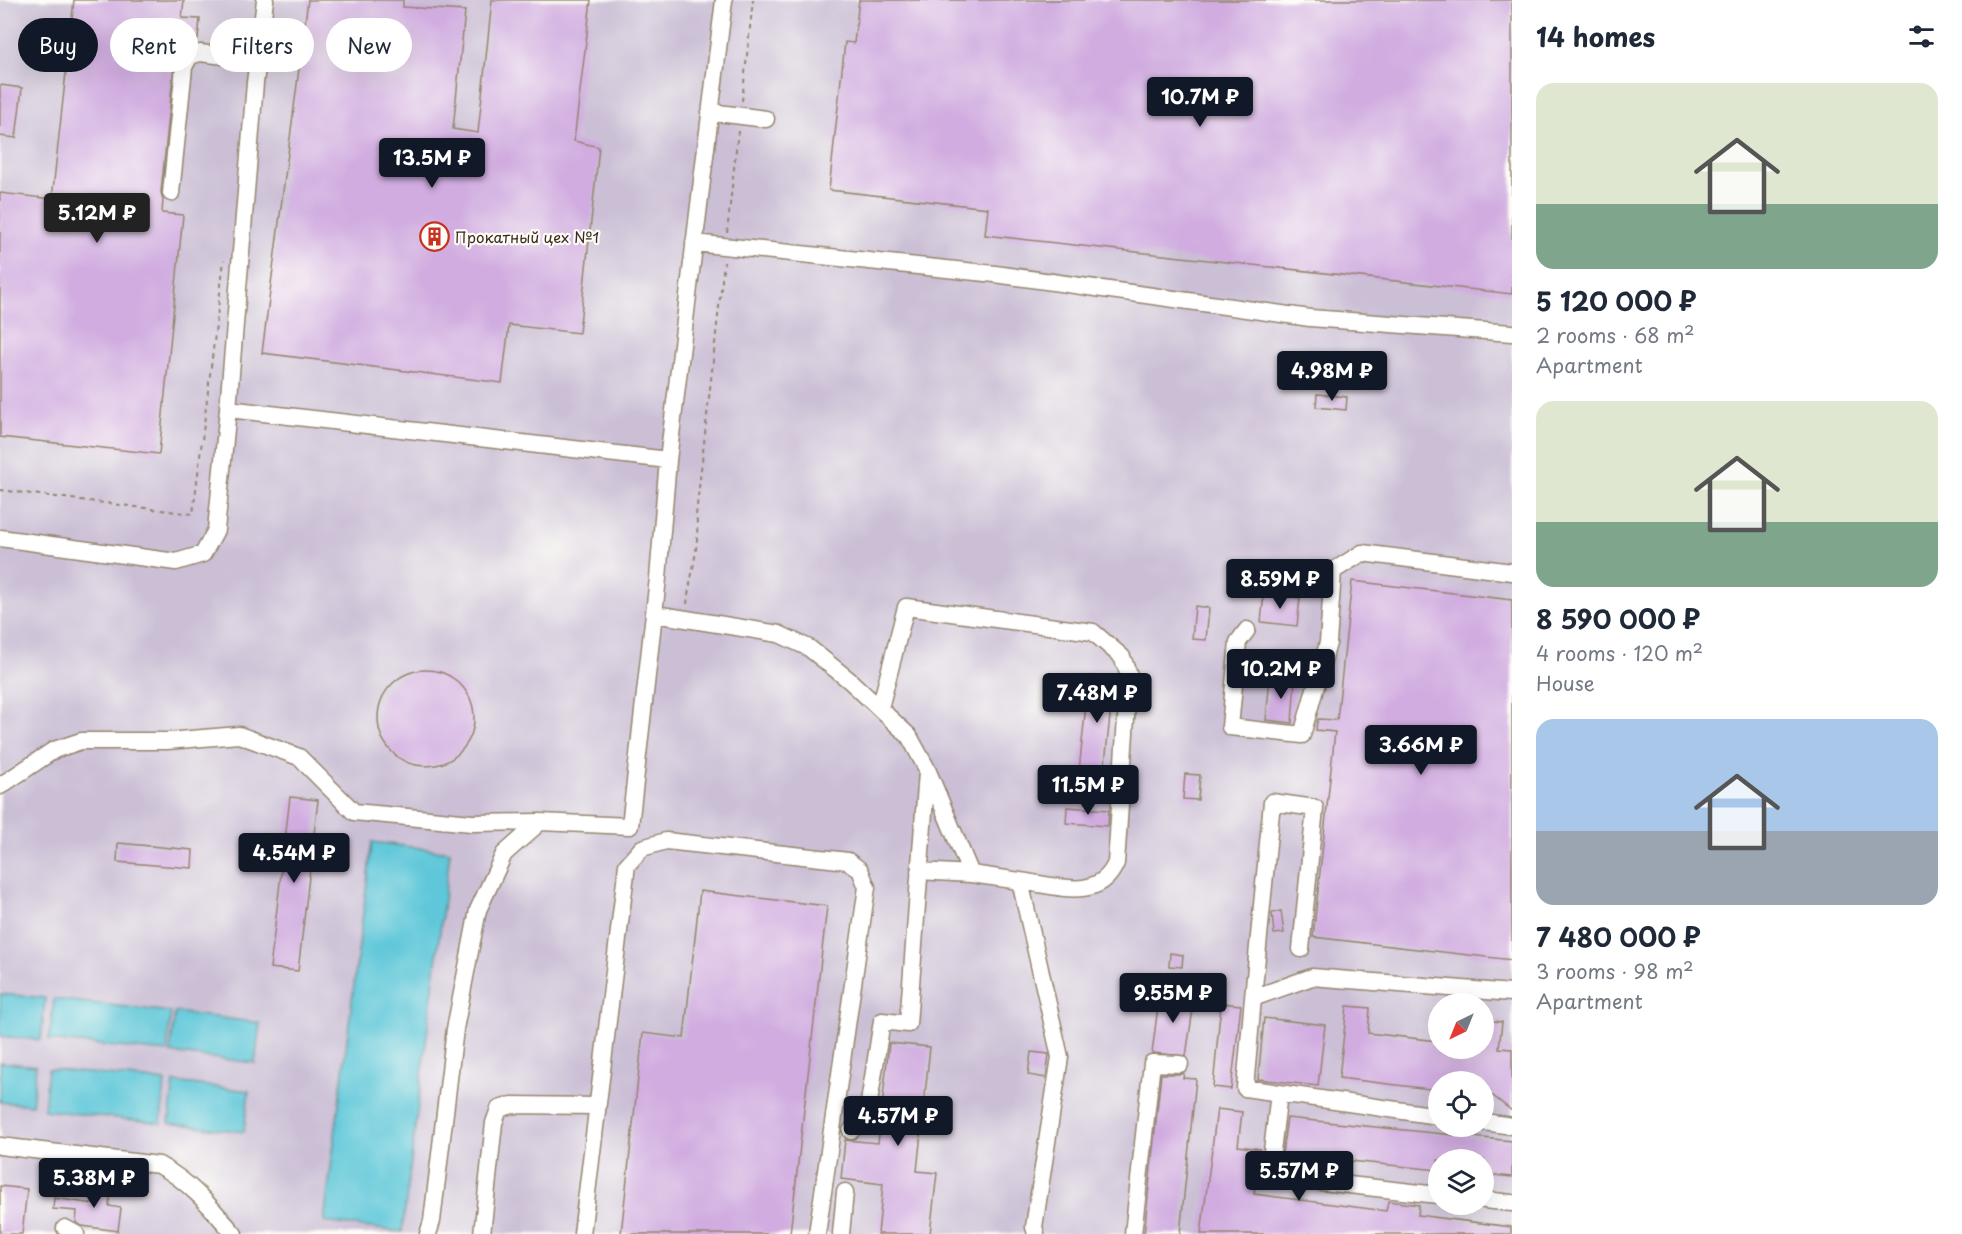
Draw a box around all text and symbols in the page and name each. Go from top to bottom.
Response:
text: 14 homes [1536,17,1655,56]
chip: Buy [18,18,98,72]
chip: Rent [110,18,198,72]
chip: Filters [210,18,314,72]
chip: New [326,18,412,72]
icon: filters [1905,20,1938,53]
pin: 10.7M ₽ [1145,77,1255,128]
text: 10.7M ₽ [1161,81,1239,111]
icon: home [1683,122,1791,230]
pin: 13.5M ₽ [377,138,487,189]
text: 13.5M ₽ [393,142,471,172]
pin: 5.12M ₽ [42,193,152,244]
text: 5.12M ₽ [58,197,136,227]
building icon: Прокатный цех №1 [418,220,450,252]
place label: Прокатный цех №1 [455,225,599,248]
text: 5 120 000 ₽ [1536,281,1697,320]
text: 2 rooms · 68 m² [1536,320,1695,350]
text: Apartment [1536,350,1643,380]
pin: 4.98M ₽ [1277,351,1387,402]
text: 4.98M ₽ [1291,355,1373,385]
icon: home [1683,440,1791,548]
pin: 8.59M ₽ [1225,559,1335,610]
text: 8.59M ₽ [1240,563,1320,593]
text: 8 590 000 ₽ [1536,599,1700,638]
text: 4 rooms · 120 m² [1536,638,1703,668]
pin: 10.2M ₽ [1226,649,1336,700]
text: 10.2M ₽ [1241,653,1321,683]
text: House [1536,668,1595,698]
pin: 7.48M ₽ [1042,673,1152,724]
text: 7.48M ₽ [1057,677,1137,707]
pin: 3.66M ₽ [1366,725,1476,776]
text: 3.66M ₽ [1379,729,1463,759]
icon: home [1683,758,1791,866]
pin: 11.5M ₽ [1033,765,1143,816]
text: 11.5M ₽ [1052,769,1124,799]
pin: 4.54M ₽ [239,833,349,884]
text: 4.54M ₽ [253,837,335,867]
text: 7 480 000 ₽ [1536,917,1701,956]
text: 3 rooms · 98 m² [1536,956,1694,986]
pin: 9.55M ₽ [1118,973,1228,1024]
text: 9.55M ₽ [1134,977,1212,1007]
text: Apartment [1536,986,1643,1016]
north arrow [1428,993,1494,1059]
map controls [1428,993,1494,1215]
button: locate [1428,1071,1494,1137]
pin: 4.57M ₽ [843,1096,953,1147]
text: 4.57M ₽ [858,1100,938,1130]
button: layers [1428,1149,1494,1215]
pin: 5.57M ₽ [1244,1151,1354,1202]
text: 5.57M ₽ [1259,1155,1339,1185]
pin: 5.38M ₽ [39,1158,149,1209]
text: 5.38M ₽ [53,1162,135,1192]

